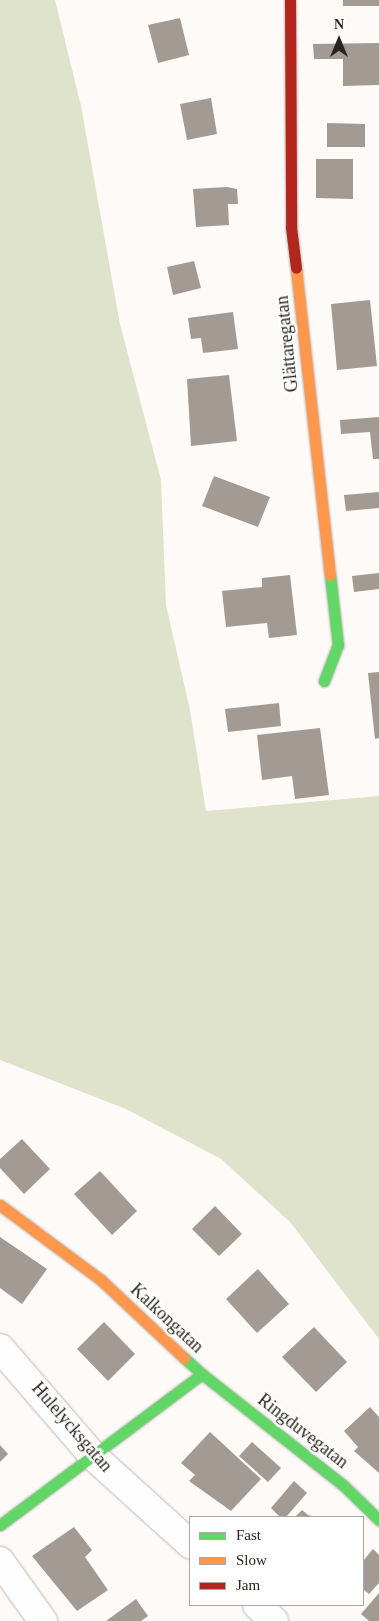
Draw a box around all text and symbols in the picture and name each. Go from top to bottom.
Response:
north arrow [314,15,364,65]
text: N [334,17,344,32]
street label: Glättaregatan [271,295,303,393]
street label: Kalkongatan [126,1279,208,1357]
street label: Hulelycksgatan [27,1378,117,1476]
street label: Ringduvegatan [253,1389,353,1473]
legend [189,1516,364,1606]
text: Fast [236,1527,261,1543]
text: Slow [236,1552,267,1568]
text: Jam [236,1577,260,1593]

